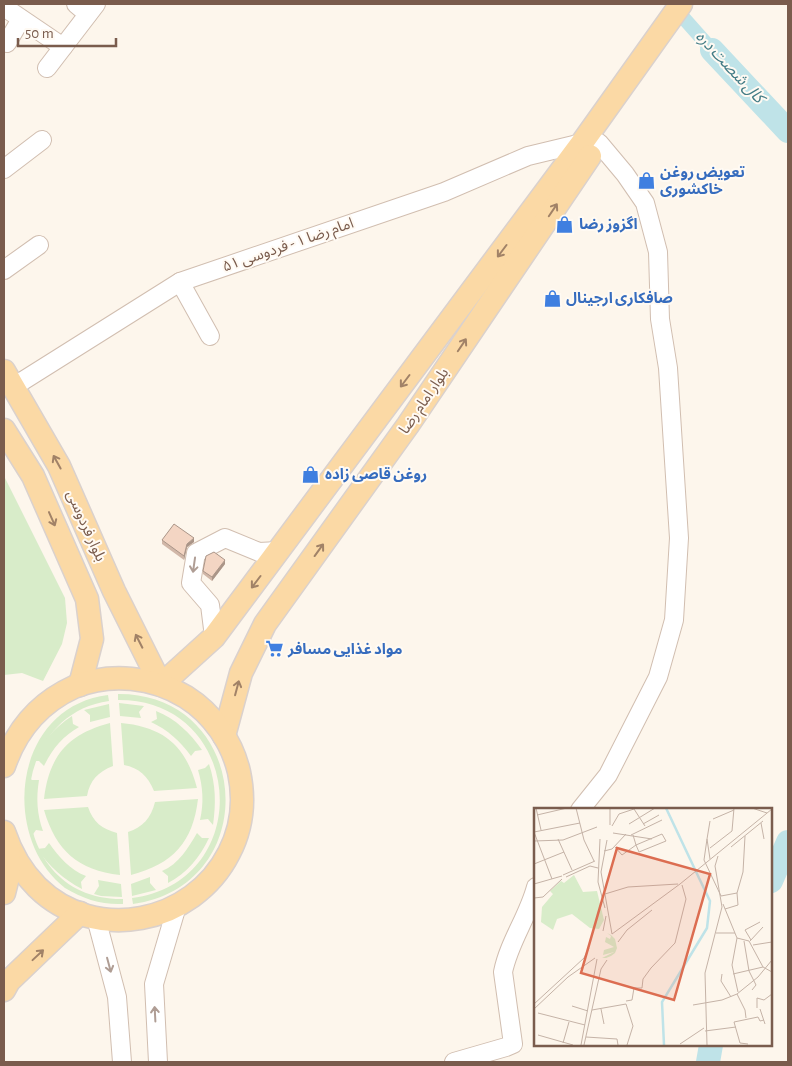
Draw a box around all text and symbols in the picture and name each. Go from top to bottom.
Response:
scale bar [18,15,115,47]
text: 50 m [25,26,54,41]
water label: کال شصت دره [692,28,769,109]
place label: تعویض روغن خاکشوری [660,165,745,198]
shop icon: تعویض روغن خاکشوری [636,171,656,191]
one-way arrow [549,204,559,218]
shop icon: اگزوز رضا [555,214,575,234]
place label: اگزوز رضا [579,215,638,233]
street label: امام رضا ۱ - فردوسی ۵۱ [220,216,356,277]
one-way arrow [497,244,507,258]
shop icon: صافکاری ارجینال [542,288,562,308]
place label: صافکاری ارجینال [566,290,673,307]
one-way arrow [457,338,467,352]
street label: بلوار امام رضا [397,365,454,438]
one-way arrow [400,374,411,387]
one-way arrow [51,455,61,470]
shop icon: روغن قاصی زاده [301,464,321,484]
place label: روغن قاصی زاده [325,466,427,483]
street label: بلوار فردوسی [63,488,108,564]
one-way arrow [47,511,57,526]
one-way arrow [314,543,324,557]
one-way arrow [189,557,199,573]
one-way arrow [251,575,261,589]
one-way arrow [134,634,143,649]
supermarket icon: مواد غذایی مسافر [264,639,284,659]
place label: مواد غذایی مسافر [287,641,402,658]
one-way arrow [232,681,242,697]
inset map [534,808,772,1046]
one-way arrow [31,949,44,961]
one-way arrow [104,956,114,972]
one-way arrow [151,1006,160,1022]

